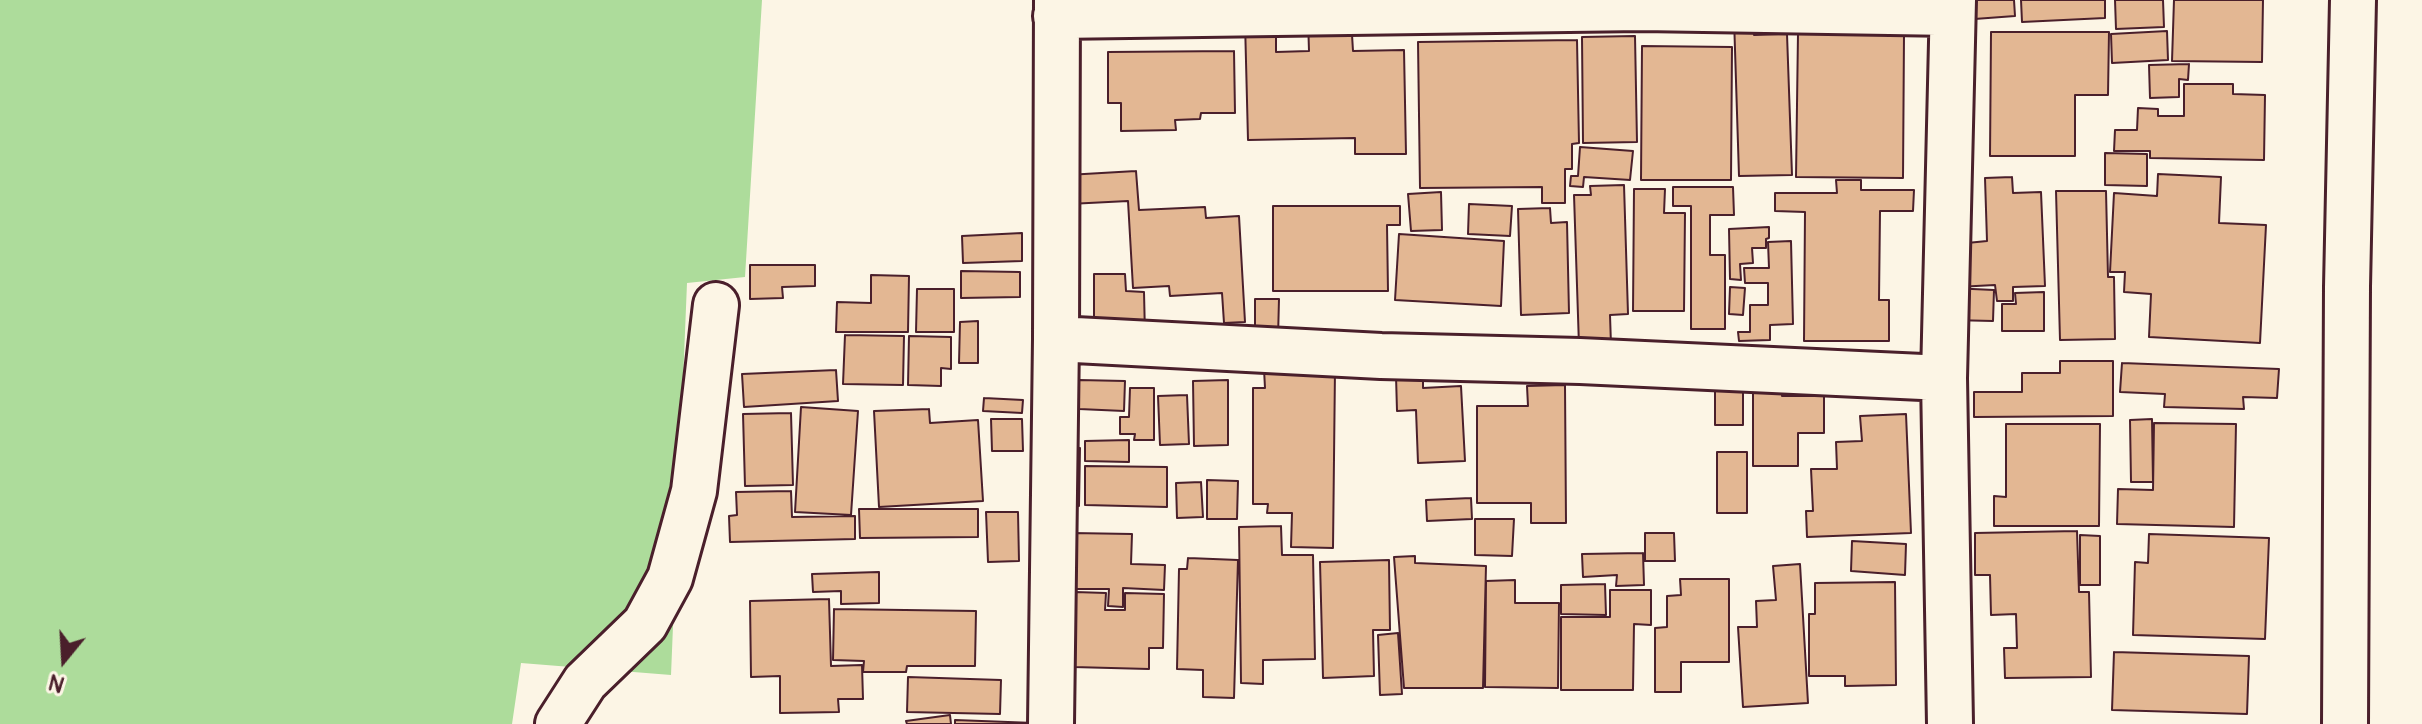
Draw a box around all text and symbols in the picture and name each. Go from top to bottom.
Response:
north arrow [24,620,104,700]
text: N [45,667,68,698]

